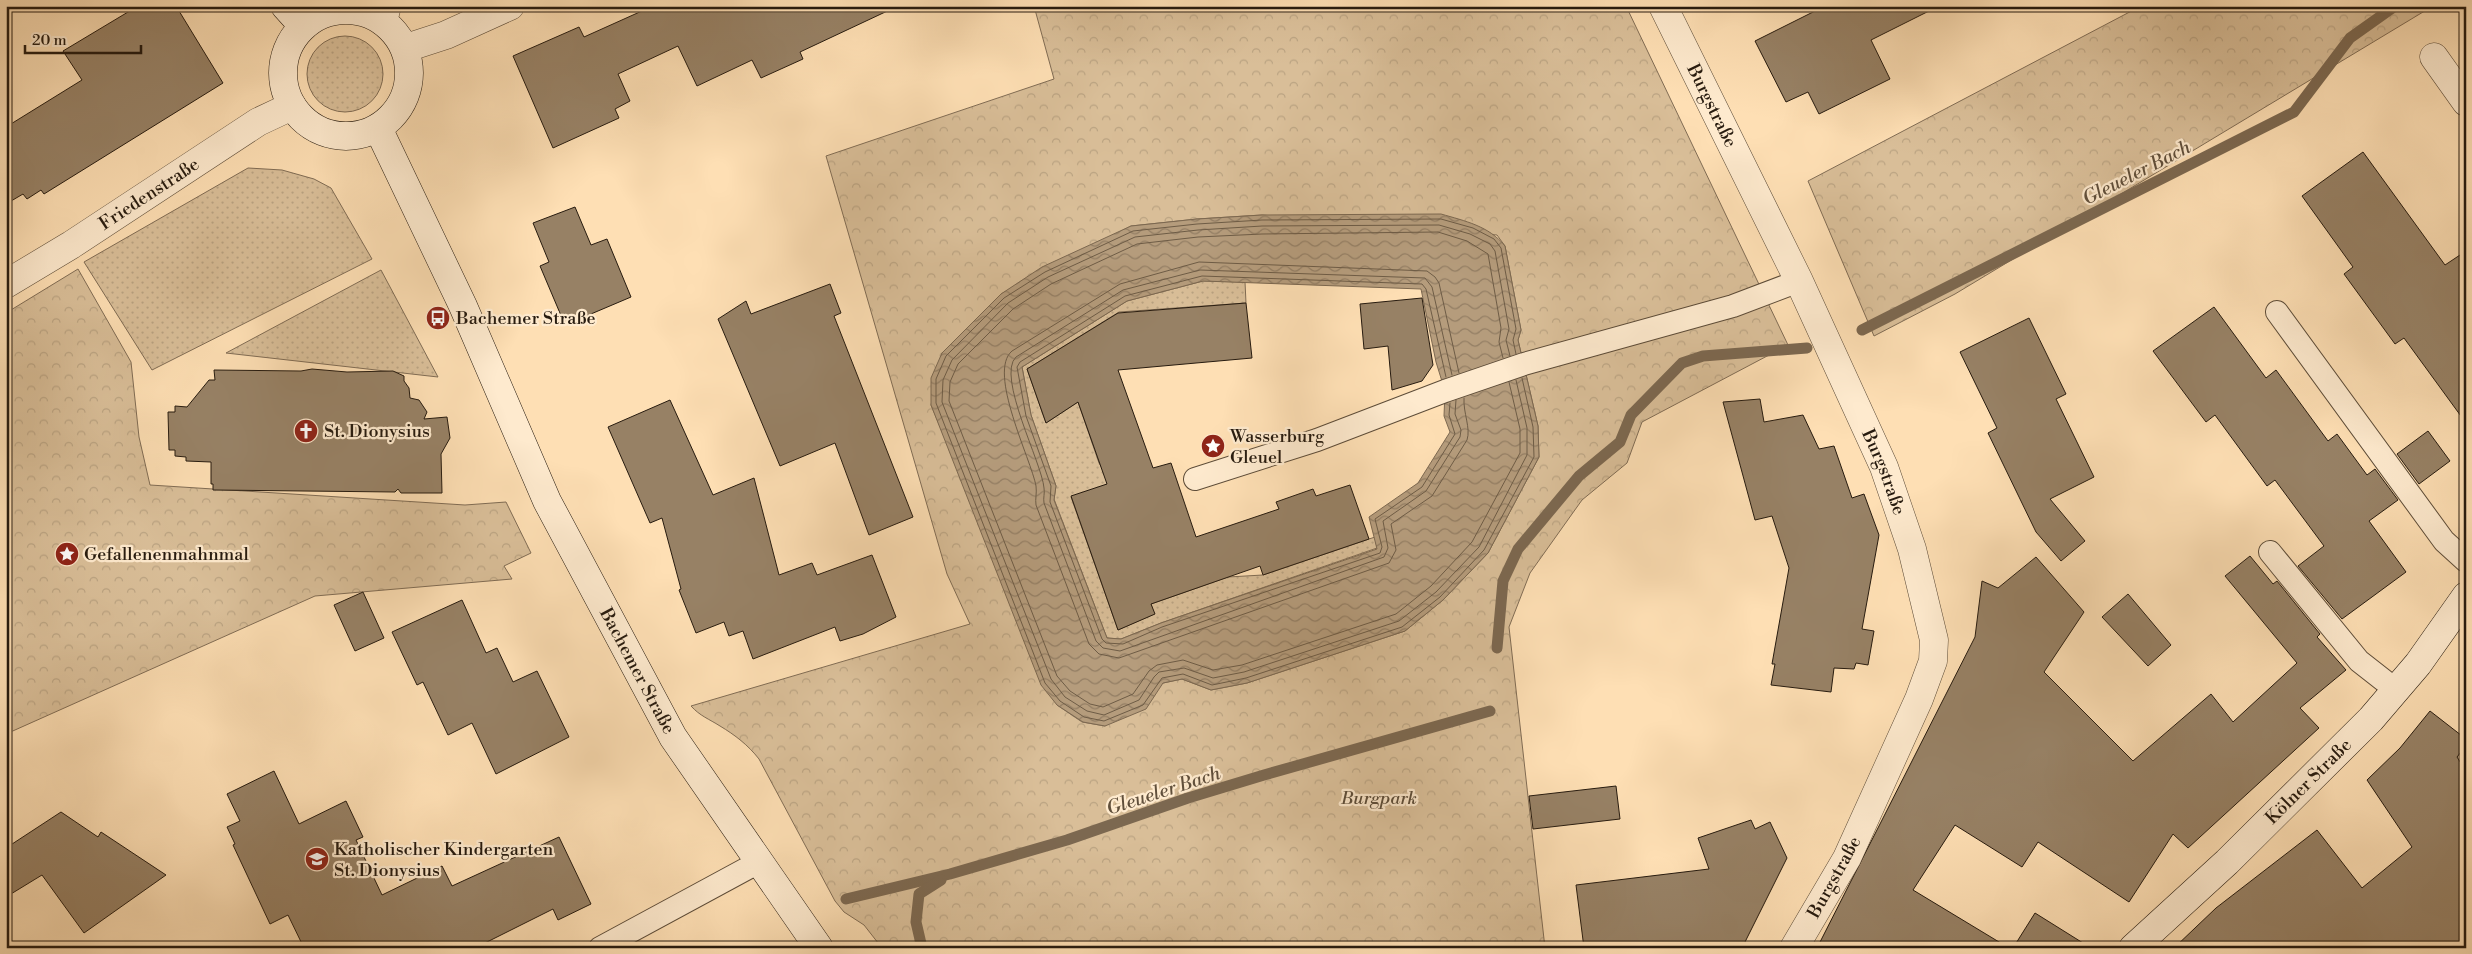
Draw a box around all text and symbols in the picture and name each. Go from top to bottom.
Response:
scale bar [25,22,141,54]
text: 20 m [32,31,67,50]
street label: Burgstraße [1681,59,1742,151]
water label: Gleueler Bach [2078,135,2195,210]
street label: Friedenstraße [95,153,204,235]
bus stop icon: Bachemer Straße [425,305,451,331]
place label: Bachemer Straße [455,307,596,330]
church icon: St. Dionysius [293,418,319,444]
place label: St. Dionysius [324,420,430,443]
place label: Wasserburg Gleuel [1229,425,1325,469]
street label: Burgstraße [1856,425,1911,518]
place icon: Wasserburg Gleuel [1200,433,1226,459]
place icon: Gefallenenmahnmal [54,541,80,567]
place label: Gefallenenmahnmal [84,543,249,566]
street label: Bachemer Straße [594,603,680,738]
street label: Kölner Straße [2261,734,2357,829]
water label: Gleueler Bach [1103,761,1224,821]
park label: Burgpark [1340,787,1417,810]
street label: Burgstraße [1802,832,1866,923]
place label: Katholischer Kindergarten St. Dionysius [334,838,554,882]
school or university icon: Katholischer Kindergarten St. Dionysius [304,846,330,872]

